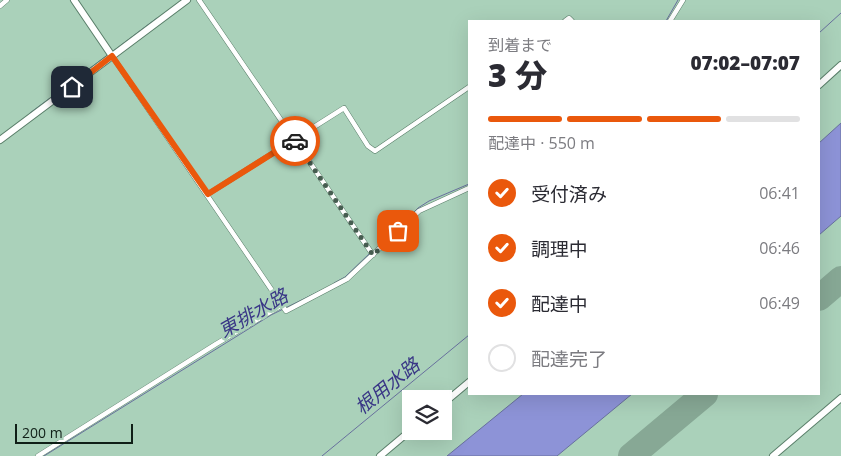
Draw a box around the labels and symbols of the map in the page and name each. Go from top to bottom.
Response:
pin [51,66,93,108]
courier [270,116,320,166]
pin [377,210,419,252]
water label: 東排水路 [214,282,294,343]
water label: 根用水路 [349,351,426,420]
scale bar [15,421,132,444]

